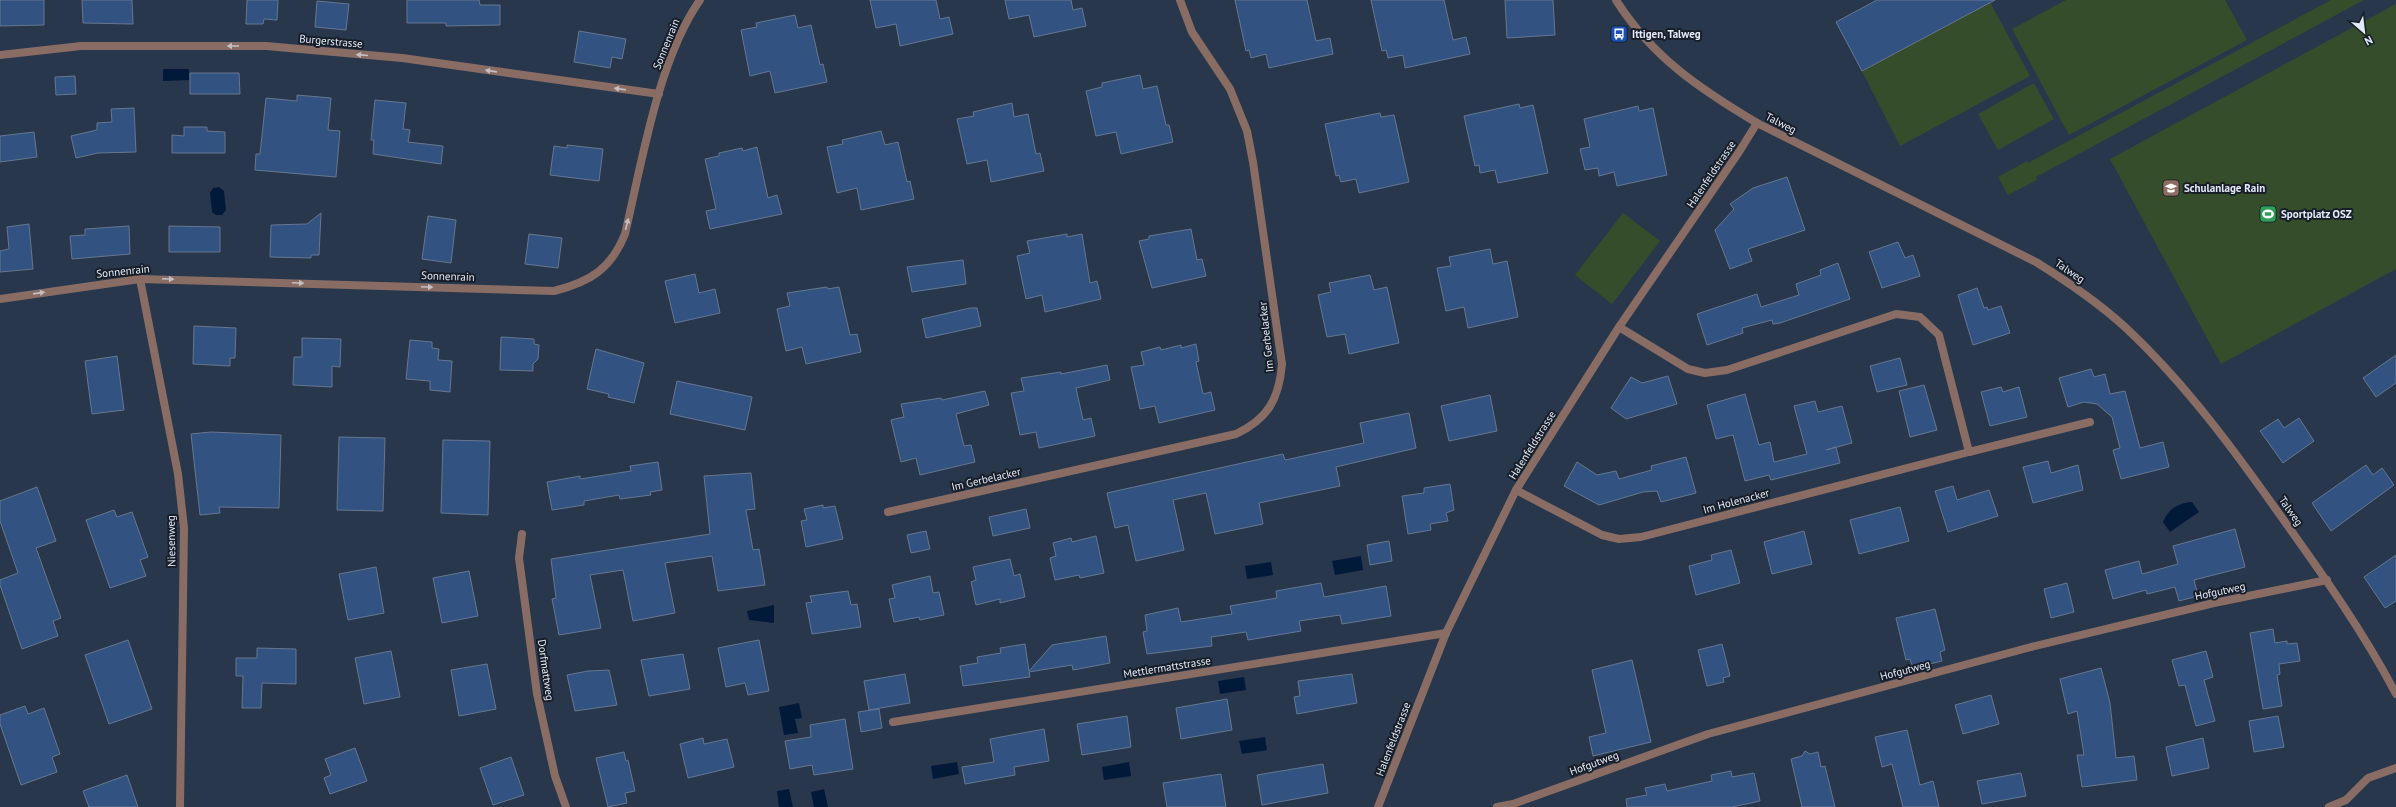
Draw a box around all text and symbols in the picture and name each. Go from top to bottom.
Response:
north arrow [2344,12,2384,52]
street label: Sonnenrain [649,17,683,71]
bus stop icon: Ittigen, Talweg [1609,24,1629,44]
place label: Ittigen, Talweg [1632,27,1701,41]
street label: Burgerstrasse [299,31,364,51]
text: N [2362,33,2375,49]
one-way arrow [226,43,239,49]
one-way arrow [356,51,368,58]
one-way arrow [485,68,497,74]
one-way arrow [614,86,626,92]
street label: Talweg [1763,109,1799,137]
street label: Halenfeldstrasse [1683,137,1739,210]
school or university icon: Schulanlage Rain [2161,178,2181,198]
place label: Schulanlage Rain [2184,181,2265,195]
sports icon: Sportplatz OSZ [2258,204,2278,224]
place label: Sportplatz OSZ [2281,207,2352,221]
one-way arrow [625,218,631,230]
street label: Talweg [2052,256,2088,286]
street label: Sonnenrain [96,261,150,281]
street label: Sonnenrain [421,268,475,284]
one-way arrow [162,276,175,282]
one-way arrow [292,280,305,286]
one-way arrow [421,284,434,290]
one-way arrow [33,290,45,296]
street label: Im Gerbelacker [1255,301,1277,373]
street label: Halenfeldstrasse [1505,408,1559,482]
street label: Im Gerbelacker [950,464,1022,494]
street label: Im Holenacker [1701,485,1771,517]
street label: Talweg [2276,493,2306,529]
street label: Niesenweg [164,515,178,567]
street label: Hofgutweg [2193,579,2247,603]
street label: Dorfmattweg [535,639,557,702]
street label: Mettlermattstrasse [1122,653,1212,681]
street label: Hofgutweg [1878,657,1932,683]
street label: Halenfeldstrasse [1372,700,1414,778]
street label: Hofgutweg [1567,748,1621,778]

